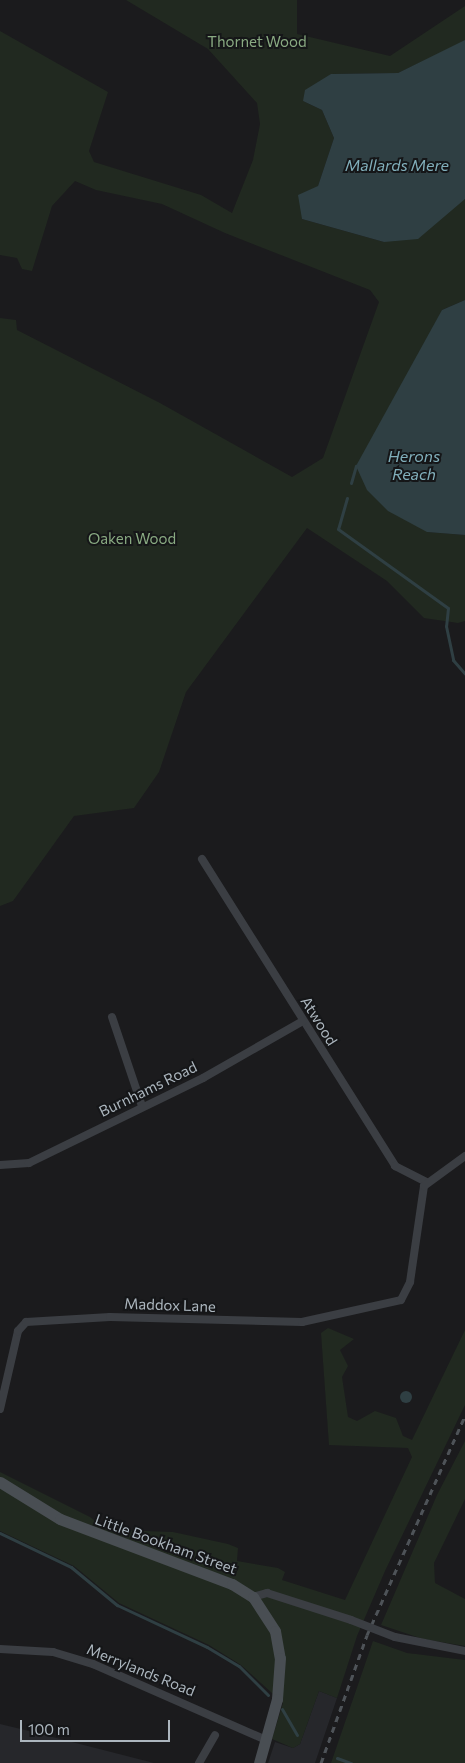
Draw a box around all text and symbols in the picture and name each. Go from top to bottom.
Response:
park label: Thornet Wood [207,33,307,51]
water label: Mallards Mere [345,155,449,175]
water label: Herons Reach [388,446,440,484]
park label: Oaken Wood [88,530,176,548]
street label: Atwood [297,993,341,1049]
street label: Burnhams Road [96,1057,200,1121]
street label: Maddox Lane [124,1294,216,1316]
street label: Little Bookham Street [93,1510,239,1578]
street label: Merrylands Road [84,1640,198,1700]
scale bar [22,1710,172,1742]
text: 100 m [28,1720,70,1738]

